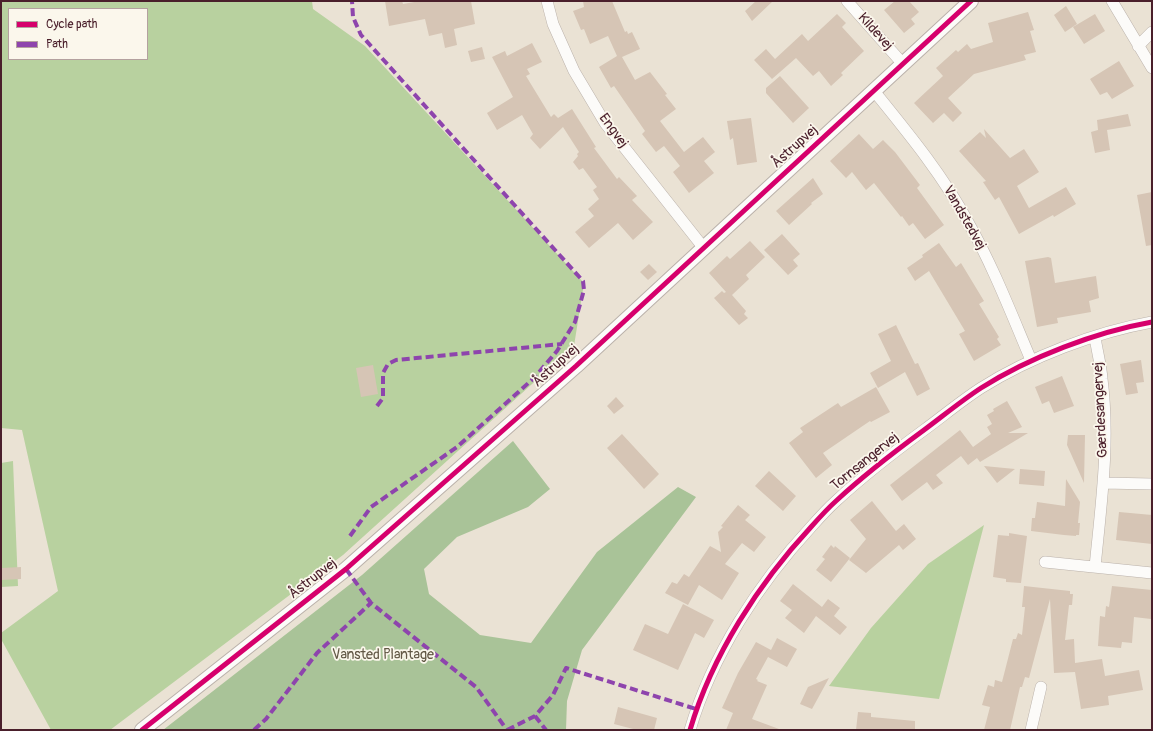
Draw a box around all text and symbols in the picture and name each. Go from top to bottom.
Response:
legend [8,8,148,60]
street label: Kildevej [854,10,896,54]
text: Cycle path [46,17,97,32]
text: Path [46,37,68,52]
street label: Engvej [595,110,631,152]
street label: Åstrupvej [768,122,822,172]
street label: Vandstedvej [939,183,989,253]
street label: Åstrupvej [529,341,583,391]
street label: Gærdesangervej [1090,362,1112,458]
street label: Tornsangervej [827,429,903,495]
street label: Åstrupvej [286,555,340,603]
park label: Vansted Plantage [332,647,434,663]

